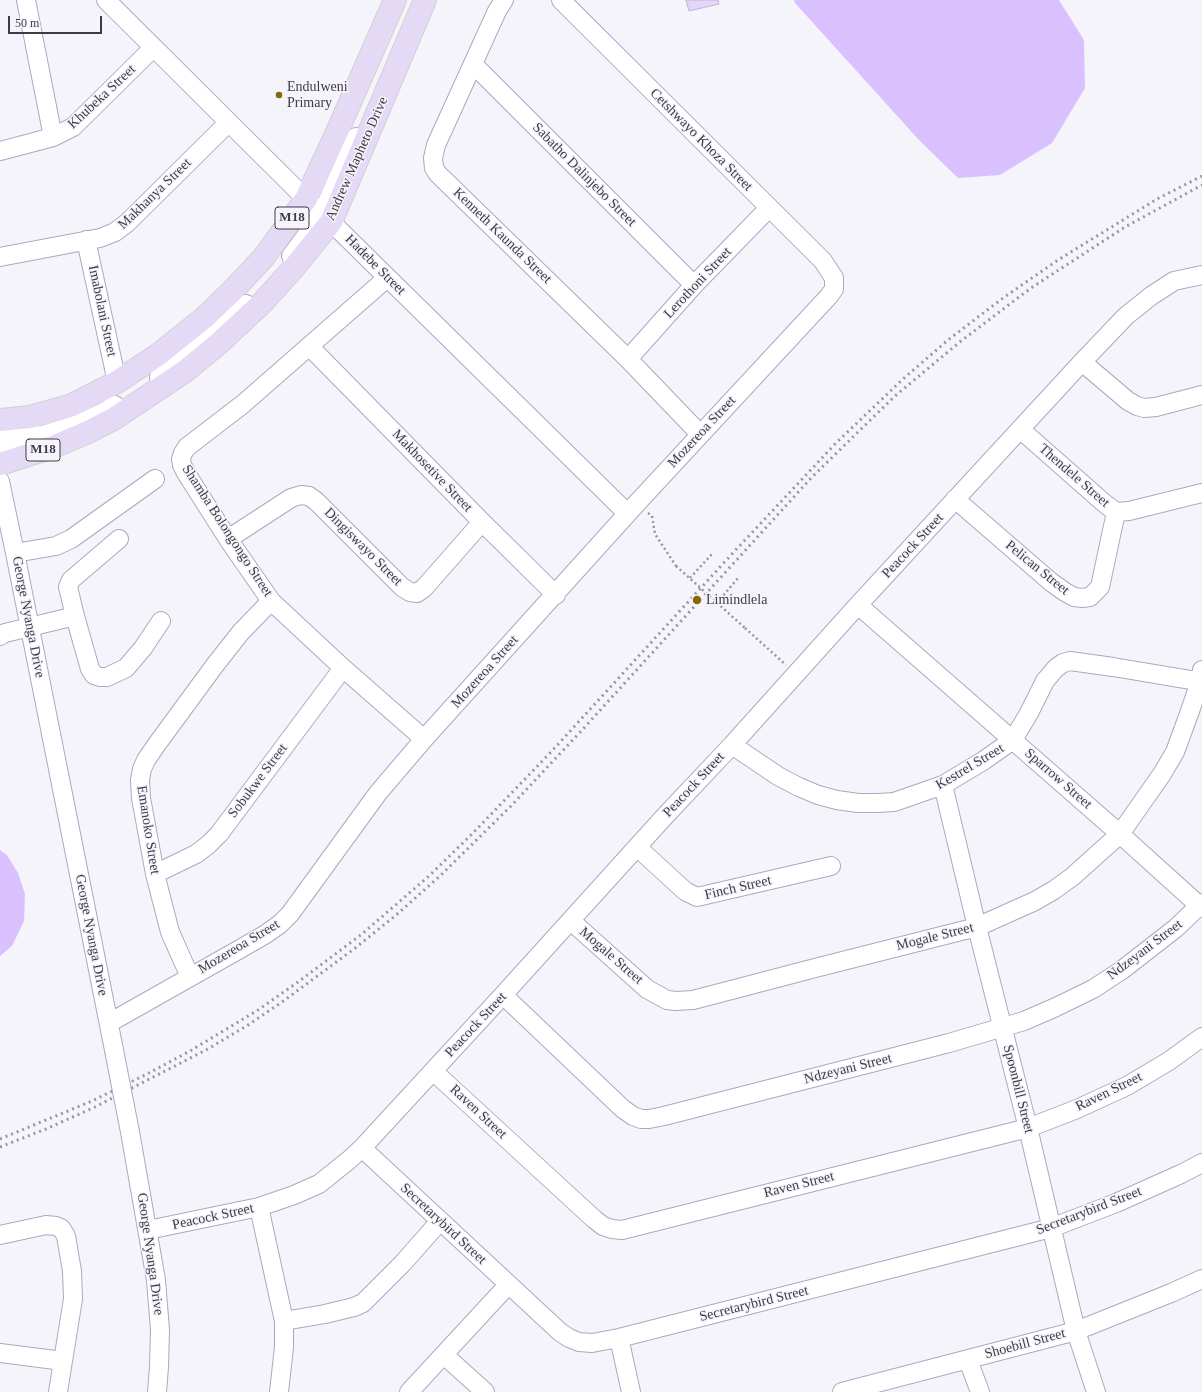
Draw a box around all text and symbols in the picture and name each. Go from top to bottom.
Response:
scale bar [10,8,104,34]
text: 50 m [15,16,39,30]
street label: Khubeka Street [65,61,139,133]
place label: Endulweni Primary [287,79,348,112]
street label: Cetshwayo Khoza Street [646,85,756,195]
marker: Endulweni Primary [274,90,284,100]
street label: Andrew Mapheto Drive [322,94,392,224]
street label: Sabatho Dalinjebo Street [529,120,639,230]
street label: Makhanya Street [115,155,195,233]
street label: Kenneth Kaunda Street [449,185,555,287]
road number: M18 [275,207,309,229]
street label: Hadebe Street [341,231,409,299]
street label: Lerothoni Street [661,244,735,322]
street label: Imabolani Street [84,264,120,358]
street label: Mozereoa Street [664,393,740,471]
street label: Makhosetive Street [388,426,476,516]
road number: M18 [26,439,60,461]
street label: Thendele Street [1035,441,1113,511]
street label: Shamba Bolongongo Street [178,462,276,600]
street label: Dingiswayo Street [320,504,406,590]
street label: Peacock Street [879,510,947,582]
street label: Pelican Street [1002,537,1072,599]
street label: George Nyanga Drive [8,555,48,679]
place label: Limindlela [706,592,767,608]
marker: Limindlela [691,594,703,606]
street label: Mozereoa Street [448,632,522,712]
street label: Kestrel Street [933,740,1007,794]
street label: Sobukwe Street [225,741,291,821]
street label: Sparrow Street [1021,745,1095,813]
street label: Peacock Street [660,749,728,821]
street label: Emanoko Street [133,784,163,876]
street label: Finch Street [703,872,773,904]
street label: George Nyanga Drive [71,873,111,997]
street label: Mozereoa Street [195,916,283,978]
street label: Ndzeyani Street [1104,916,1186,984]
street label: Mogale Street [895,919,975,955]
street label: Mogale Street [576,924,646,988]
street label: Peacock Street [442,989,510,1061]
street label: Spoonbill Street [999,1043,1037,1135]
street label: Ndzeyani Street [802,1050,894,1088]
street label: Raven Street [1073,1069,1145,1115]
street label: Raven Street [446,1081,510,1143]
street label: Raven Street [762,1168,836,1202]
street label: Secretarybird Street [396,1180,490,1268]
street label: Secretarybird Street [1034,1183,1144,1239]
street label: George Nyanga Drive [133,1192,167,1316]
street label: Peacock Street [171,1200,255,1234]
street label: Secretarybird Street [698,1282,810,1326]
street label: Shoebill Street [983,1325,1067,1363]

